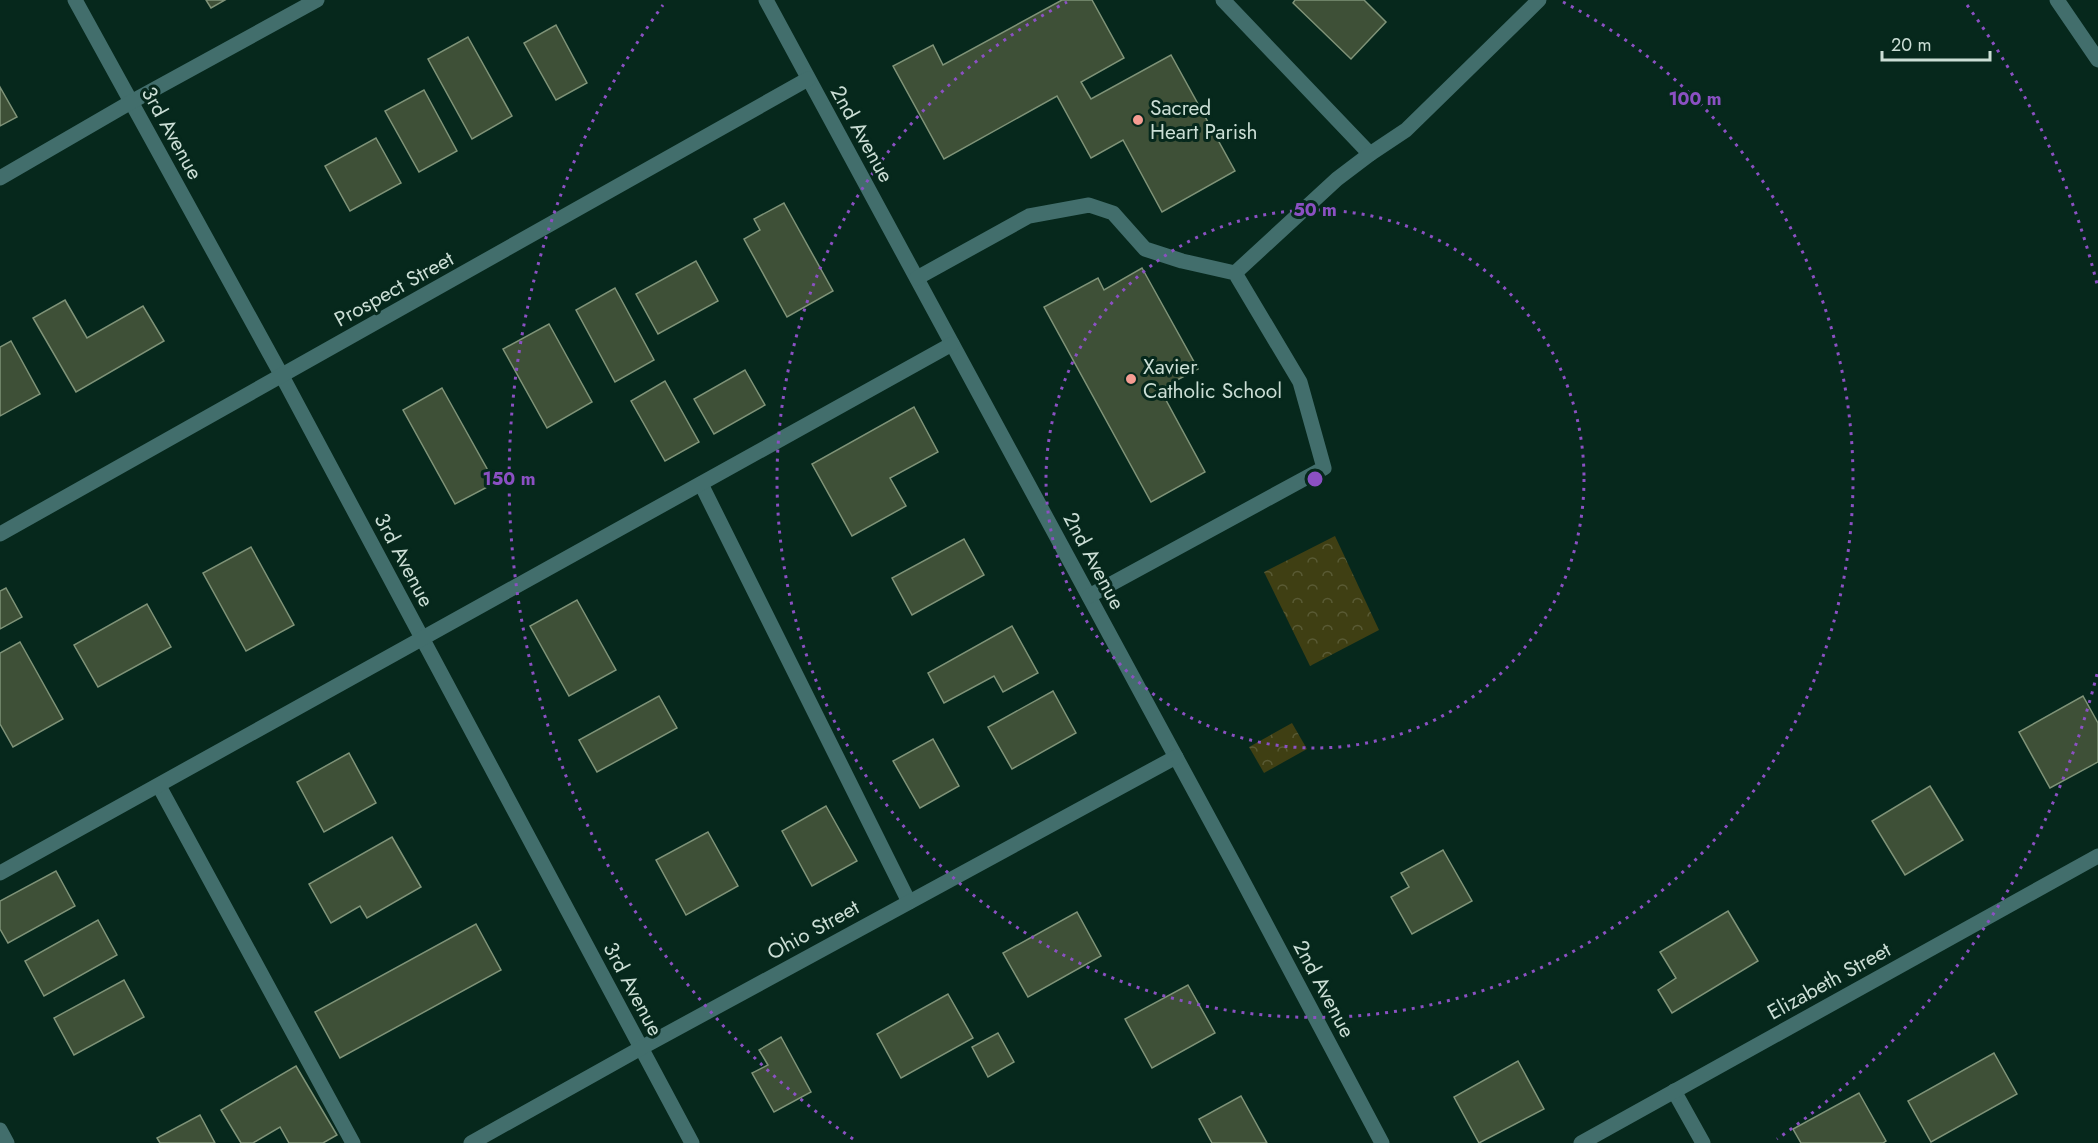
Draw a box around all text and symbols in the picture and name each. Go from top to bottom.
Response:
scale bar [1882,24,1990,62]
text: 20 m [1891,32,1931,58]
street label: 2nd Avenue [823,80,901,188]
street label: 3rd Avenue [134,81,210,185]
text: 100 m [1668,86,1722,112]
place label: Sacred Heart Parish [1150,93,1258,147]
marker: Sacred Heart Parish [1131,113,1145,127]
text: 50 m [1293,197,1337,223]
street label: Prospect Street [329,244,459,334]
place label: Xavier Catholic School [1143,352,1282,406]
marker: Xavier Catholic School [1124,372,1138,386]
text: 150 m [483,466,535,492]
centre of rings [1305,469,1325,489]
street label: 2nd Avenue [1056,507,1132,615]
street label: 3rd Avenue [367,508,441,612]
street label: Ohio Street [762,892,864,968]
street label: 2nd Avenue [1286,935,1362,1043]
street label: Elizabeth Street [1762,935,1896,1027]
street label: 3rd Avenue [596,937,670,1041]

